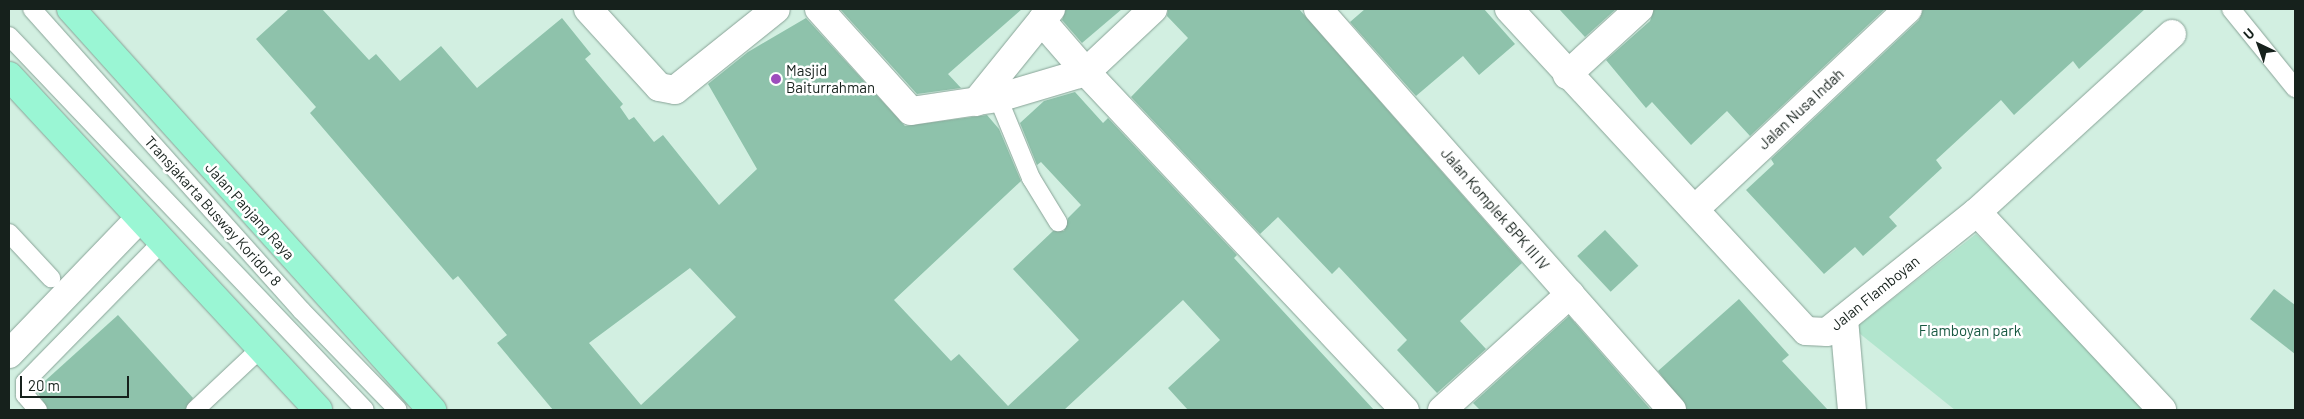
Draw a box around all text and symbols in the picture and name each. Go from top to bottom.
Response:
north arrow [2234,20,2284,70]
text: U [2240,24,2258,43]
place label: Masjid Baiturrahman [786,61,875,96]
street label: Jalan Nusa Indah [1754,65,1848,153]
marker: Masjid Baiturrahman [770,73,782,85]
street label: Transjakarta Busway Koridor 8 [141,132,285,290]
street label: Jalan Komplek BPK III IV [1437,144,1553,274]
street label: Jalan Panjang Raya [202,159,298,263]
street label: Jalan Flamboyan [1827,252,1923,334]
park label: Flamboyan park [1919,322,2021,340]
scale bar [22,366,131,398]
text: 20 m [28,376,60,394]

